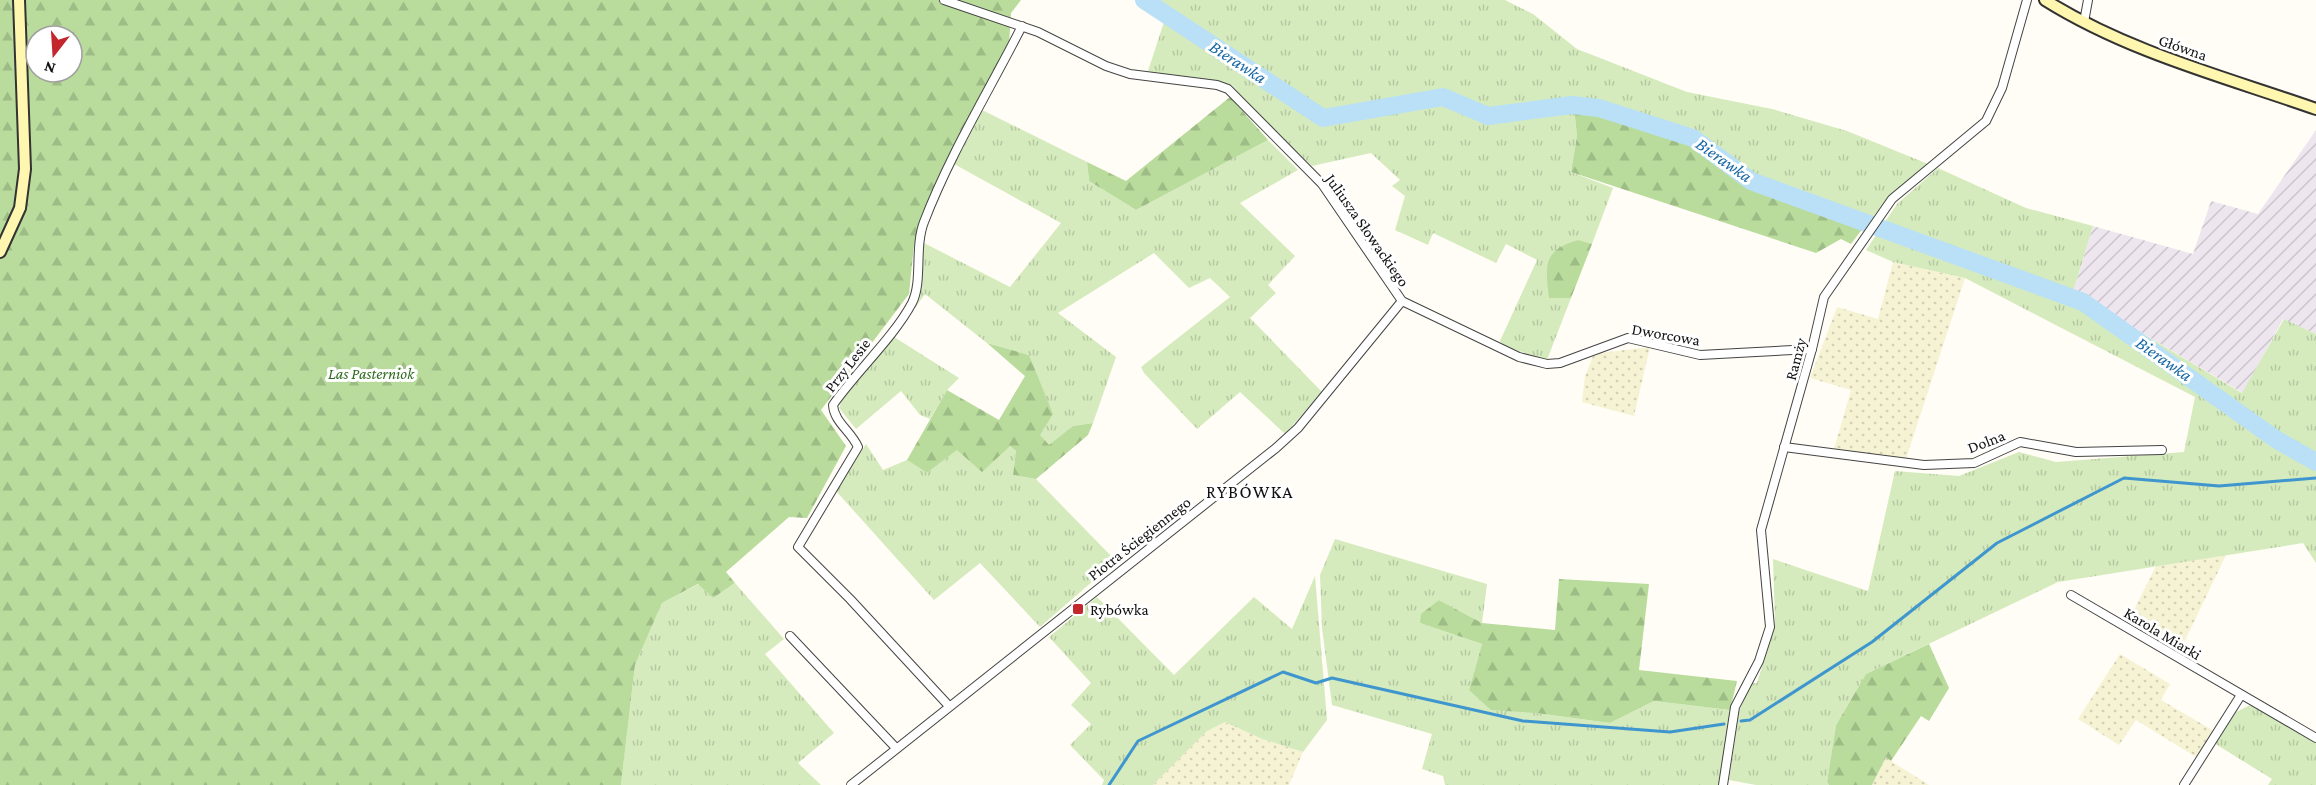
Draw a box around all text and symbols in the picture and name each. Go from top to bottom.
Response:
north arrow [24,24,84,84]
street label: Główna [2156,31,2210,64]
water label: Bierawka [1206,36,1271,88]
text: N [42,58,57,78]
water label: Bierawka [1692,134,1756,187]
street label: Juliusza Słowackiego [1320,169,1413,290]
street label: Dworcowa [1630,320,1702,349]
water label: Bierawka [2132,333,2196,386]
street label: Przy Lesie [821,335,874,396]
street label: Ramży [1782,336,1810,382]
park label: Las Pasterniok [328,365,415,382]
street label: Dolna [1965,426,2008,456]
district label: RYBÓWKA [1206,482,1294,502]
street label: Piotra Ściegiennego [1085,493,1195,584]
place label: Rybówka [1090,601,1149,619]
marker: Rybówka [1071,602,1085,616]
street label: Karola Miarki [2121,604,2204,663]

